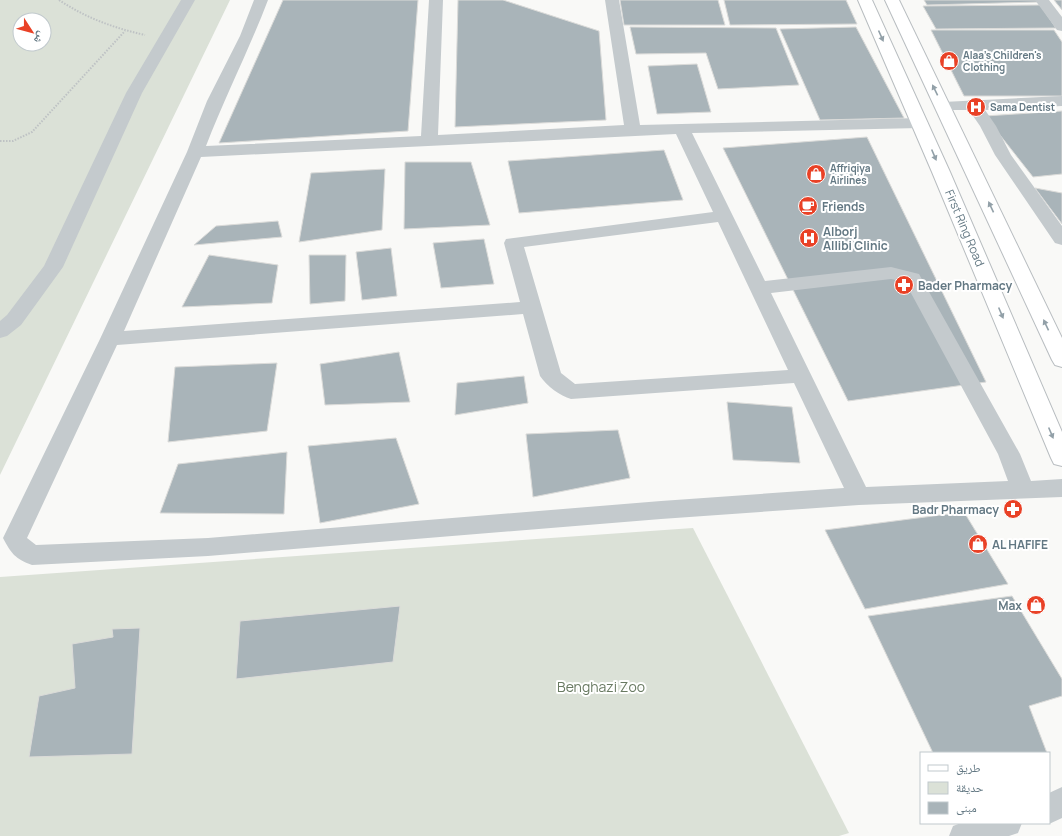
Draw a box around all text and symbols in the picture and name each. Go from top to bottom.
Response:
north arrow [12,12,52,52]
text: ش [30,28,50,48]
one-way arrow [878,30,884,41]
place label: Alaa's Children's Clothing [963,48,1042,74]
shop icon: Alaa's Children's Clothing [938,50,960,72]
one-way arrow [932,84,938,95]
hospital icon: Sama Dentist [965,96,987,118]
place label: Sama Dentist [990,100,1055,114]
one-way arrow [931,149,937,161]
place label: Affriqiya Airlines [830,161,871,187]
shop icon: Affriqiya Airlines [805,163,827,185]
street label: First Ring Road [941,187,989,269]
cafe icon: Friends [797,195,819,217]
place label: Friends [822,198,865,215]
one-way arrow [988,201,994,213]
place label: Alborj Allibi Clinic [823,223,888,254]
hospital icon: Alborj Allibi Clinic [798,227,820,249]
pharmacy icon: Bader Pharmacy [893,274,915,296]
place label: Bader Pharmacy [918,277,1013,294]
one-way arrow [999,307,1005,319]
one-way arrow [1043,319,1049,330]
one-way arrow [1049,427,1055,439]
pharmacy icon: Badr Pharmacy [1002,498,1024,520]
place label: Badr Pharmacy [912,501,999,518]
shop icon: AL HAFIFE [967,533,989,555]
place label: AL HAFIFE [992,536,1048,553]
shop icon: Max [1025,594,1047,616]
place label: Max [998,597,1022,614]
park label: Benghazi Zoo [557,677,645,696]
legend [920,752,1050,824]
text: طريق [956,759,981,776]
text: حديقة [956,779,984,796]
text: مبنى [956,799,977,816]

